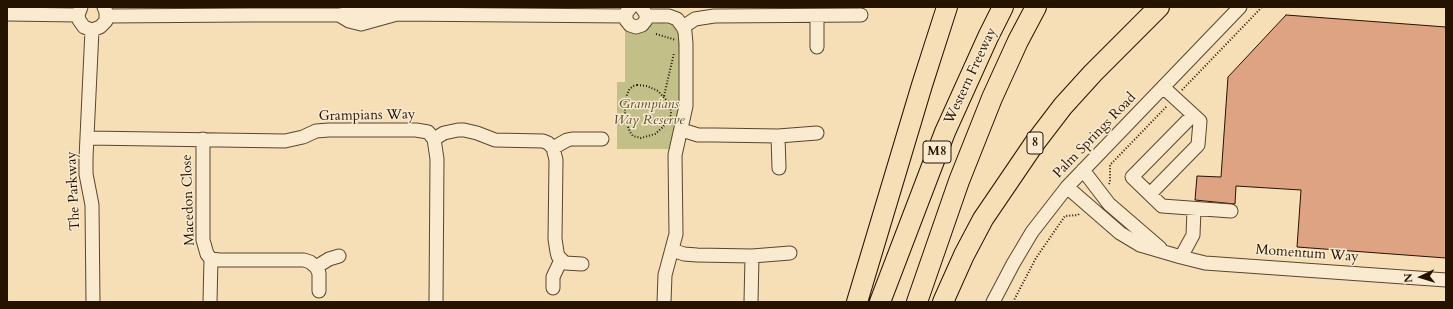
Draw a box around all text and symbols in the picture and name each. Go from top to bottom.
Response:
street label: Western Freeway [941,25,1001,127]
street label: Palm Springs Road [1050,90,1140,182]
park label: Grampians Way Reserve [613,97,685,130]
street label: Grampians Way [318,107,416,125]
road number: 8 [1027,132,1043,154]
road number: M8 [923,141,951,163]
street label: The Parkway [64,151,84,231]
street label: Macedon Close [179,154,199,246]
street label: Momentum Way [1255,242,1359,266]
north arrow [1401,257,1441,297]
text: N [1401,273,1416,283]

